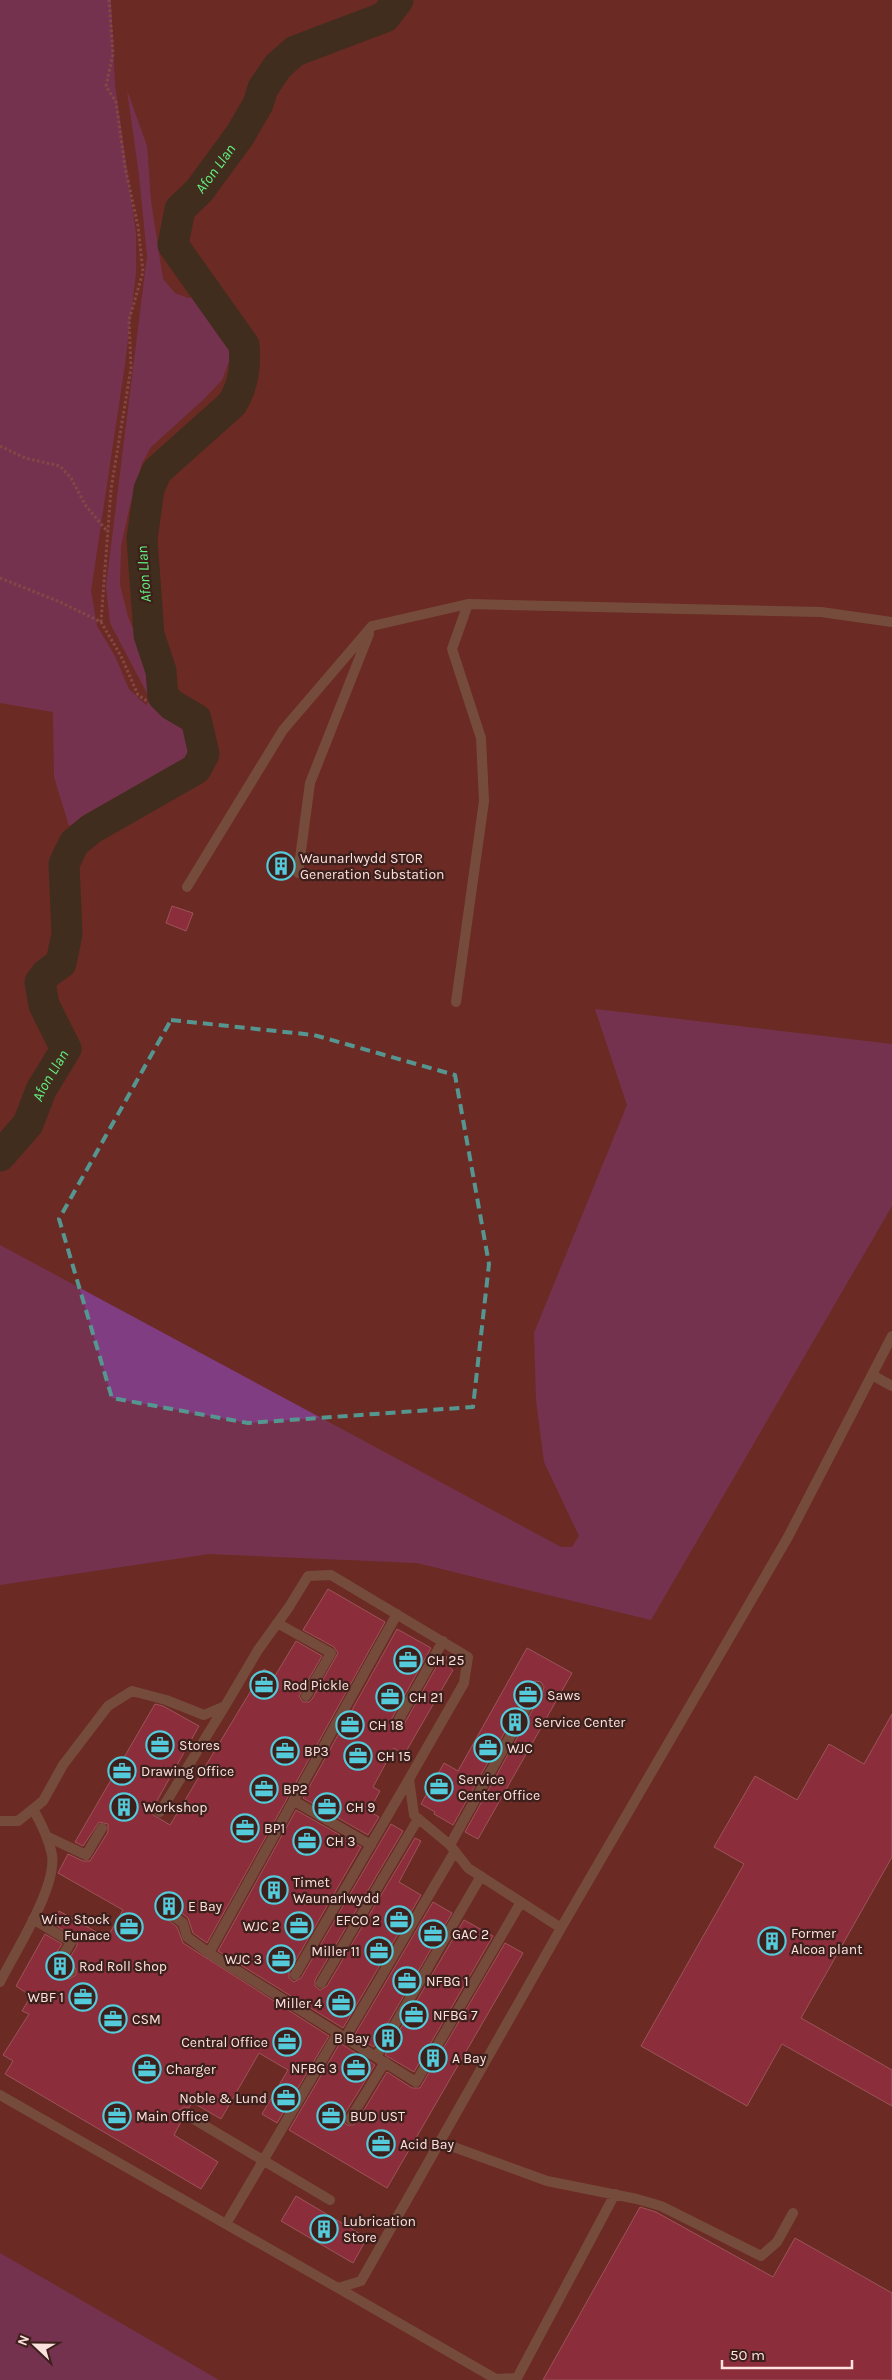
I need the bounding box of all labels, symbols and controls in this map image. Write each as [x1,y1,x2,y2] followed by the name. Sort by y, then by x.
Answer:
[191,140,239,197] water label: Afon Llan
[133,545,155,603] water label: Afon Llan
[300,850,445,883] place label: Waunarlwydd STOR Generation Substation
[266,851,296,881] building icon: Waunarlwydd STOR Generation Substation
[29,1046,72,1104] water label: Afon Llan
[393,1645,423,1675] office icon: CH 25
[427,1652,464,1669] place label: CH 25
[249,1670,279,1700] office icon: Rod Pickle
[283,1677,349,1694] place label: Rod Pickle
[513,1680,543,1710] office icon: Saws
[375,1682,405,1712] office icon: CH 21
[547,1687,581,1704] place label: Saws
[409,1689,443,1706] place label: CH 21
[500,1707,530,1737] building icon: Service Center
[335,1710,365,1740] office icon: CH 18
[534,1714,626,1731] place label: Service Center
[369,1717,404,1734] place label: CH 18
[145,1730,175,1760] office icon: Stores
[473,1733,503,1763] office icon: WJC
[270,1736,300,1766] office icon: BP3
[179,1737,220,1754] place label: Stores
[507,1740,533,1757] place label: WJC
[343,1741,373,1771] office icon: CH 15
[304,1743,329,1760] place label: BP3
[377,1748,411,1765] place label: CH 15
[107,1756,137,1786] office icon: Drawing Office
[141,1763,234,1780] place label: Drawing Office
[458,1771,540,1804] place label: Service Center Office
[424,1772,454,1802] office icon: Service Center Office
[249,1774,279,1804] office icon: BP2
[283,1781,308,1798] place label: BP2
[109,1792,139,1822] building icon: Workshop
[312,1792,342,1822] office icon: CH 9
[143,1799,207,1816] place label: Workshop
[346,1799,375,1816] place label: CH 9
[230,1813,260,1843] office icon: BP1
[264,1820,285,1837] place label: BP1
[292,1826,322,1856] office icon: CH 3
[326,1833,356,1850] place label: CH 3
[293,1874,380,1907] place label: Timet Waunarlwydd
[259,1875,289,1905] building icon: Timet Waunarlwydd
[154,1891,184,1921] building icon: E Bay
[188,1898,223,1915] place label: E Bay
[384,1905,414,1935] office icon: EFCO 2
[41,1911,110,1944] place label: Wire Stock Funace
[284,1911,314,1941] office icon: WJC 2
[114,1912,144,1942] office icon: Wire Stock Funace
[336,1912,380,1929] place label: EFCO 2
[243,1918,280,1935] place label: WJC 2
[418,1919,448,1949] office icon: GAC 2
[791,1925,862,1958] place label: Former Alcoa plant
[452,1926,489,1943] place label: GAC 2
[757,1926,787,1956] building icon: Former Alcoa plant
[364,1936,394,1966] office icon: Miller 11
[311,1943,360,1960] place label: Miller 11
[266,1944,296,1974] office icon: WJC 3
[45,1951,75,1981] building icon: Rod Roll Shop
[225,1951,262,1968] place label: WJC 3
[79,1958,167,1975] place label: Rod Roll Shop
[392,1966,422,1996] office icon: NFBG 1
[426,1973,469,1990] place label: NFBG 1
[68,1982,98,2012] office icon: WBF 1
[326,1988,356,2018] office icon: Miller 4
[27,1989,64,2006] place label: WBF 1
[275,1995,322,2012] place label: Miller 4
[399,2000,429,2030] office icon: NFBG 7
[98,2004,128,2034] office icon: CSM
[433,2007,478,2024] place label: NFBG 7
[132,2011,161,2028] place label: CSM
[373,2023,403,2053] building icon: B Bay
[272,2027,302,2057] office icon: Central Office
[334,2030,369,2047] place label: B Bay
[181,2034,268,2051] place label: Central Office
[418,2043,448,2073] building icon: A Bay
[452,2050,487,2067] place label: A Bay
[341,2053,371,2083] office icon: NFBG 3
[132,2054,162,2084] office icon: Charger
[291,2060,337,2077] place label: NFBG 3
[166,2061,217,2078] place label: Charger
[271,2083,301,2113] office icon: Noble & Lund
[179,2090,267,2107] place label: Noble & Lund
[102,2101,132,2131] office icon: Main Office
[316,2101,346,2131] office icon: BUD UST
[136,2108,209,2125] place label: Main Office
[350,2108,405,2125] place label: BUD UST
[366,2129,396,2159] office icon: Acid Bay
[400,2136,454,2153] place label: Acid Bay
[343,2213,416,2246] place label: Lubrication Store
[309,2214,339,2244] building icon: Lubrication Store
[10,2320,60,2370] north arrow
[14,2332,33,2348] text: N
[722,2338,852,2370] scale bar
[730,2346,765,2364] text: 50 m

